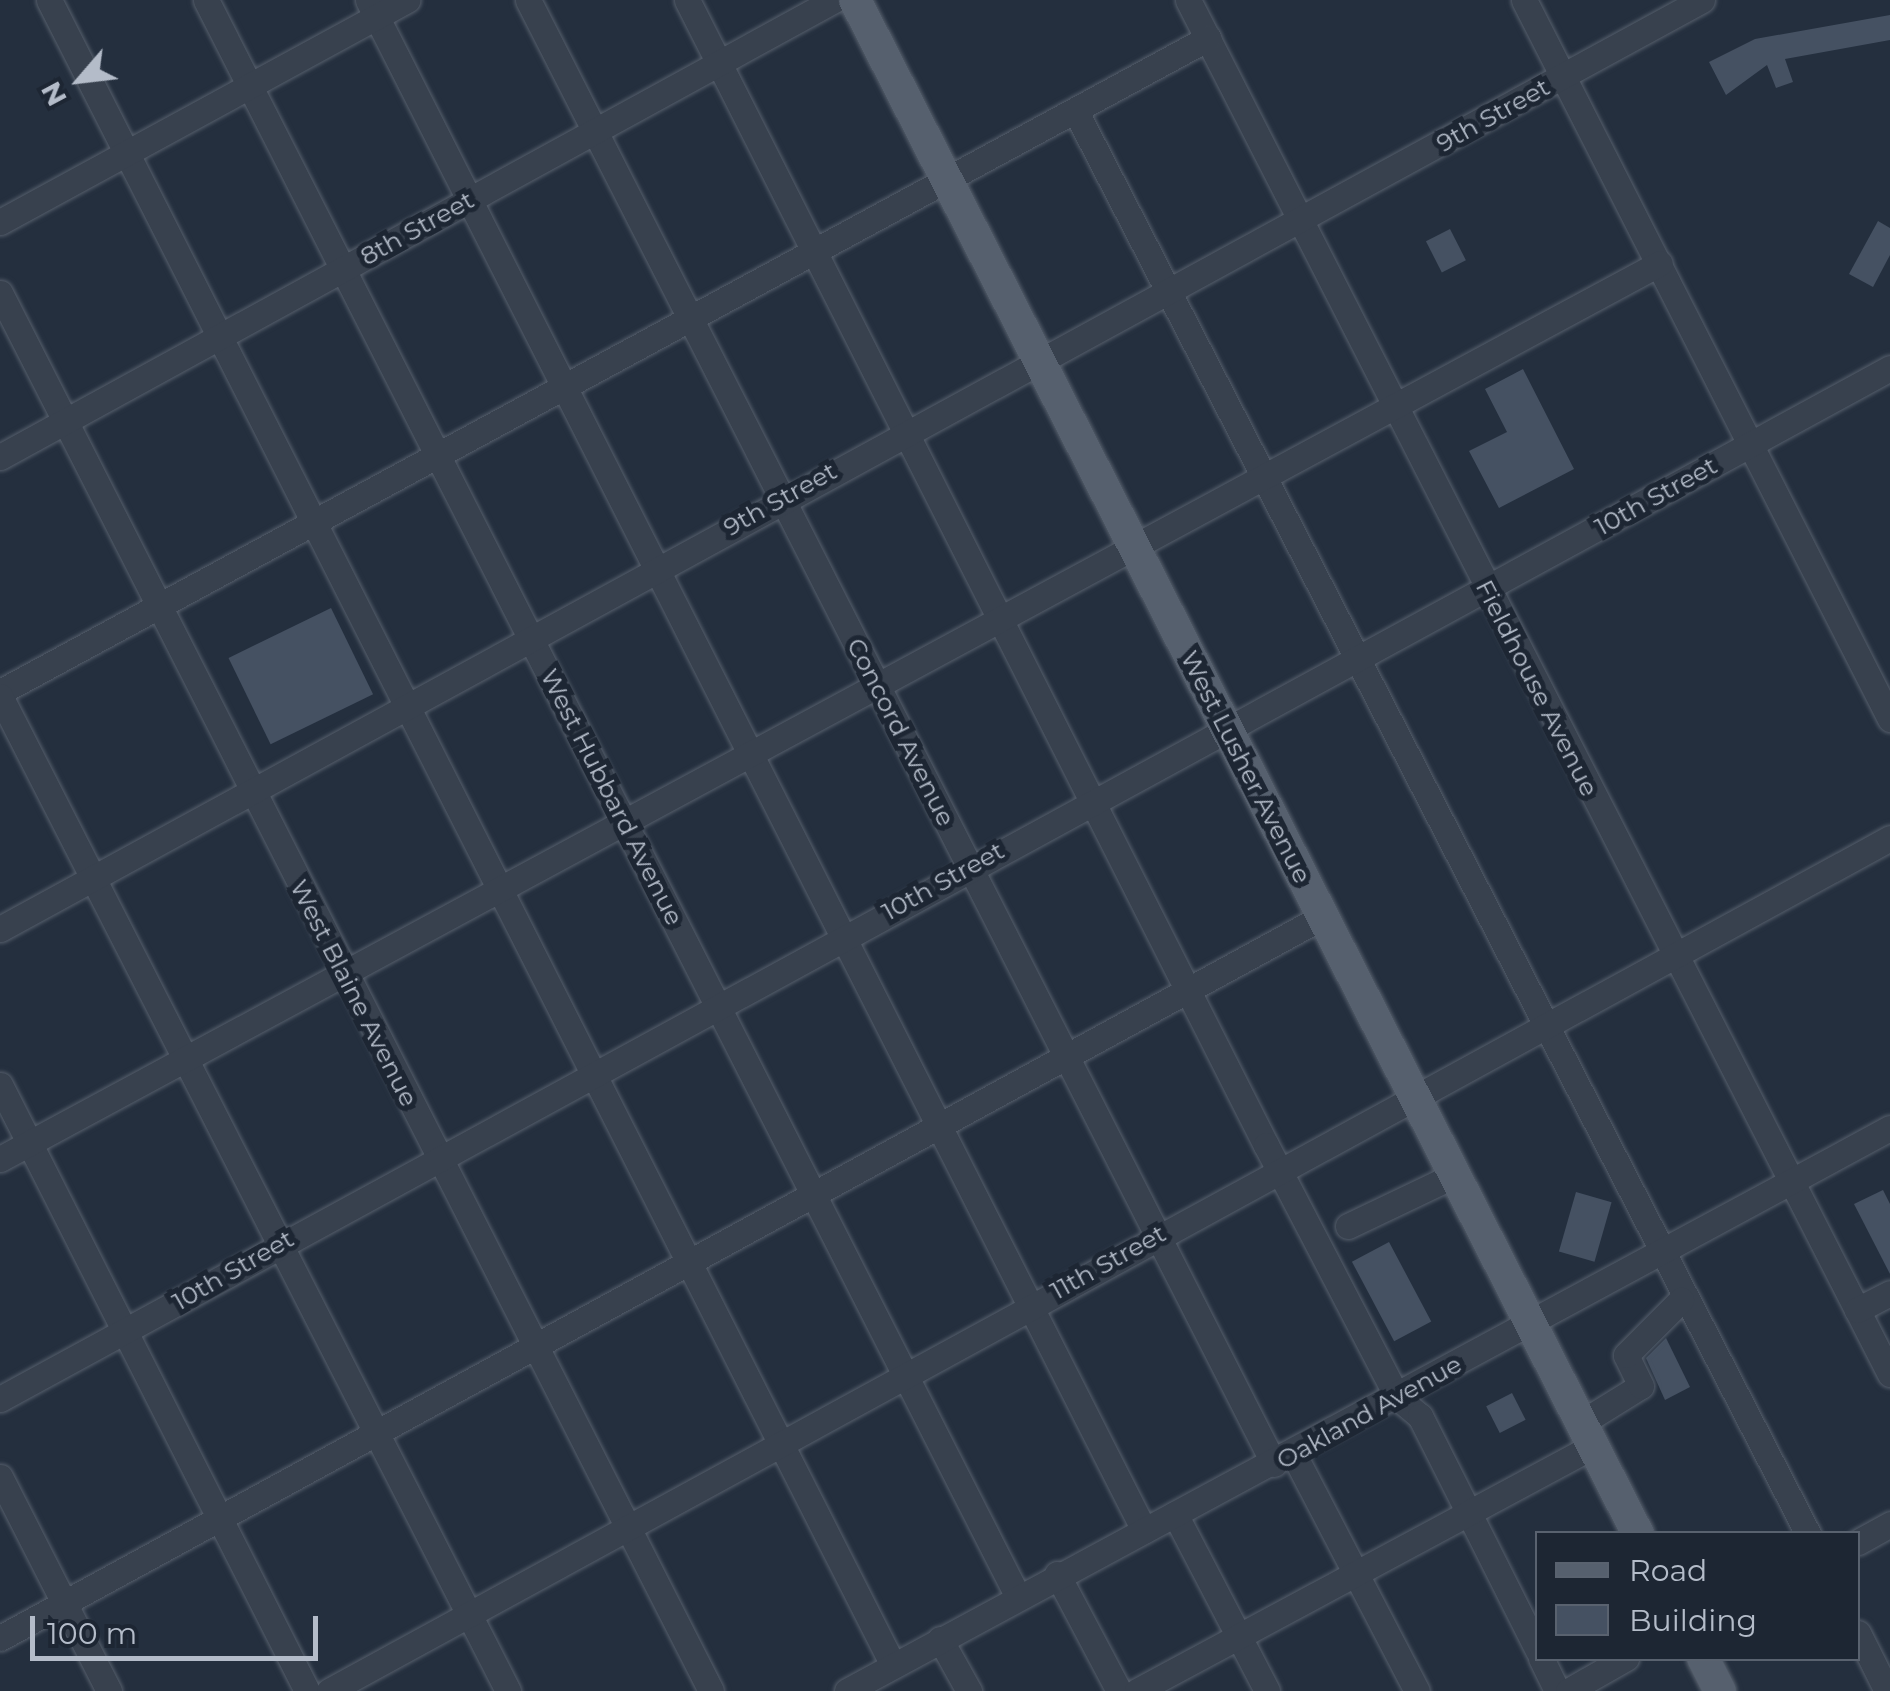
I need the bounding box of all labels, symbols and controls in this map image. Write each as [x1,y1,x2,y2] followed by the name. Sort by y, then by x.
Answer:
[30,30,130,130] north arrow
[1431,72,1555,158] street label: 9th Street
[33,76,74,112] text: N
[355,185,479,271] street label: 8th Street
[1590,450,1722,542] street label: 10th Street
[718,456,842,542] street label: 9th Street
[1469,575,1605,801] street label: Fieldhouse Avenue
[841,633,961,831] street label: Concord Avenue
[1174,646,1318,888] street label: West Lusher Avenue
[534,664,690,930] street label: West Hubbard Avenue
[877,835,1009,927] street label: 10th Street
[284,875,424,1111] street label: West Blaine Avenue
[1045,1218,1171,1306] street label: 11th Street
[167,1223,299,1317] street label: 10th Street
[1271,1349,1467,1475] street label: Oakland Avenue
[1535,1531,1860,1661] legend
[1629,1552,1707,1589] text: Road
[35,1596,322,1658] scale bar
[1629,1602,1757,1639] text: Building
[47,1615,137,1652] text: 100 m

